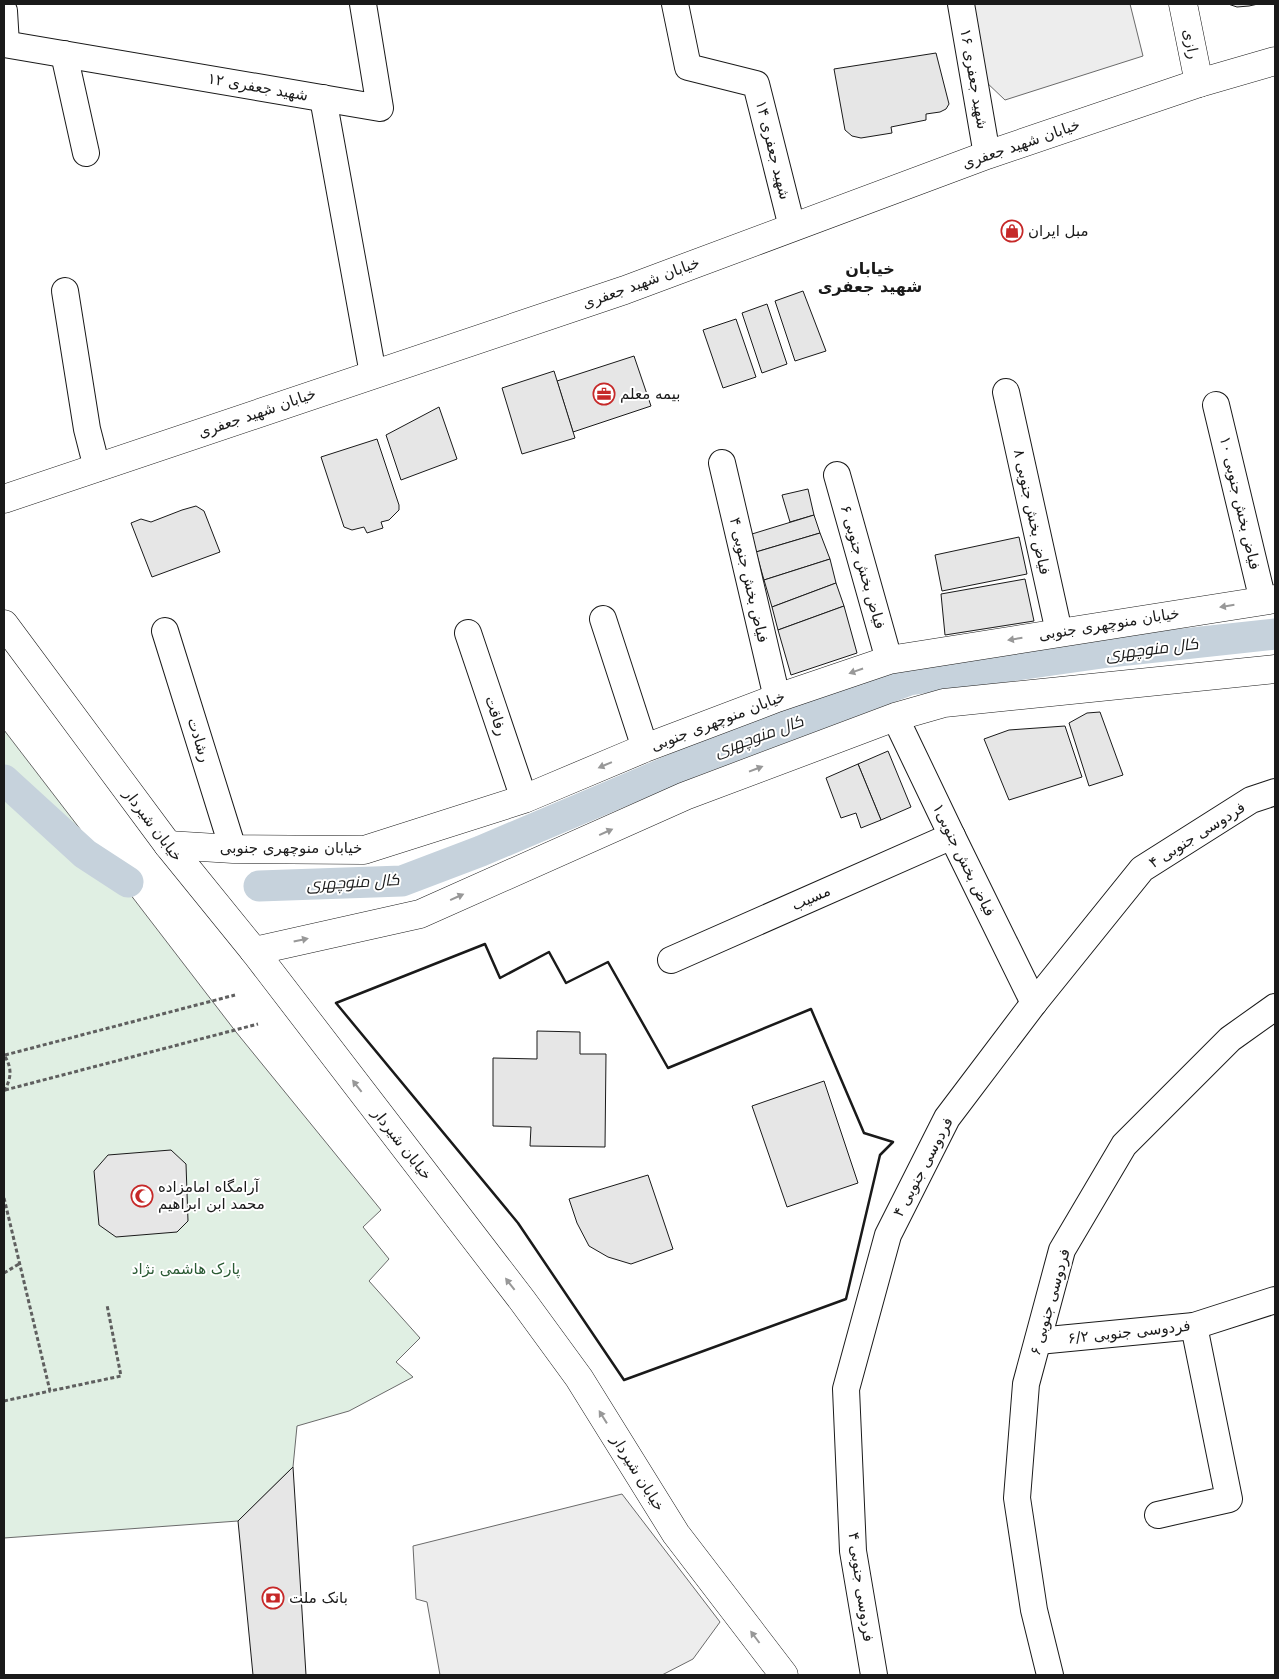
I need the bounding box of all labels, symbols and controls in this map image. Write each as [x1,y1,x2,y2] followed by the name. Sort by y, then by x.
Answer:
[956,27,992,131] street label: شهید جعفری ۱۶
[1179,27,1203,61] street label: رازی
[206,69,310,105] street label: شهید جعفری ۱۲
[752,98,794,202] street label: شهید جعفری ۱۴
[960,115,1082,173] street label: خیابان شهید جعفری
[1000,219,1024,243] shop icon: مبل ایران
[1028,222,1089,240] place label: مبل ایران
[580,253,702,313] street label: خیابان شهید جعفری
[818,259,922,296] district label: خیابان شهید جعفری
[592,382,616,406] office icon: بیمه معلم
[196,384,318,442] street label: خیابان شهید جعفری
[620,385,680,403] place label: بیمه معلم
[1216,435,1264,571] street label: فیاض بخش جنوبی ۱۰
[1010,448,1054,576] street label: فیاض بخش جنوبی ۸
[837,503,889,631] street label: فیاض بخش جنوبی ۶
[726,516,772,644] street label: فیاض بخش جنوبی ۴
[1219,602,1235,610] one-way arrow
[1037,604,1181,644] street label: خیابان منوچهری جنوبی
[1105,634,1200,665] water label: کال منوچهری
[1006,636,1022,644] one-way arrow
[848,668,863,675] one-way arrow
[648,687,788,755] street label: خیابان منوچهری جنوبی
[481,694,511,738] street label: رفاقت
[712,711,806,762] water label: کال منوچهری
[184,716,214,764] street label: رشادت
[597,761,612,769] one-way arrow
[749,765,764,773] one-way arrow
[119,784,186,865] street label: خیابان شیردار
[1145,798,1249,872] street label: فردوسی جنوبی ۴
[929,801,999,919] street label: فیاض بخش جنوبی۱
[599,827,613,835] one-way arrow
[220,839,362,857] street label: خیابان منوچهری جنوبی
[306,870,400,895] water label: کال منوچهری
[789,882,833,914] street label: مسیب
[450,893,464,901] one-way arrow
[294,936,309,944] one-way arrow
[352,1079,363,1092] one-way arrow
[368,1104,436,1184] street label: خیابان شیردار
[889,1114,957,1220] street label: فردوسی جنوبی ۴
[158,1178,265,1213] place label: آرامگاه امامزاده محمد ابن ابراهیم
[130,1184,154,1208] mosque icon: آرامگاه امامزاده محمد ابن ابراهیم
[1026,1247,1074,1357] street label: فردوسی جنوبی ۶
[132,1260,240,1279] park label: پارک هاشمی نژاد
[505,1277,515,1291] one-way arrow
[1067,1317,1191,1347] street label: فردوسی جنوبی ۶/۲
[598,1410,607,1423] one-way arrow
[607,1431,669,1514] street label: خیابان شیردار
[844,1531,878,1643] street label: فردوسی جنوبی ۴
[261,1586,285,1610] bank icon: بانک ملت
[289,1589,348,1607] place label: بانک ملت
[749,1631,760,1644] one-way arrow

